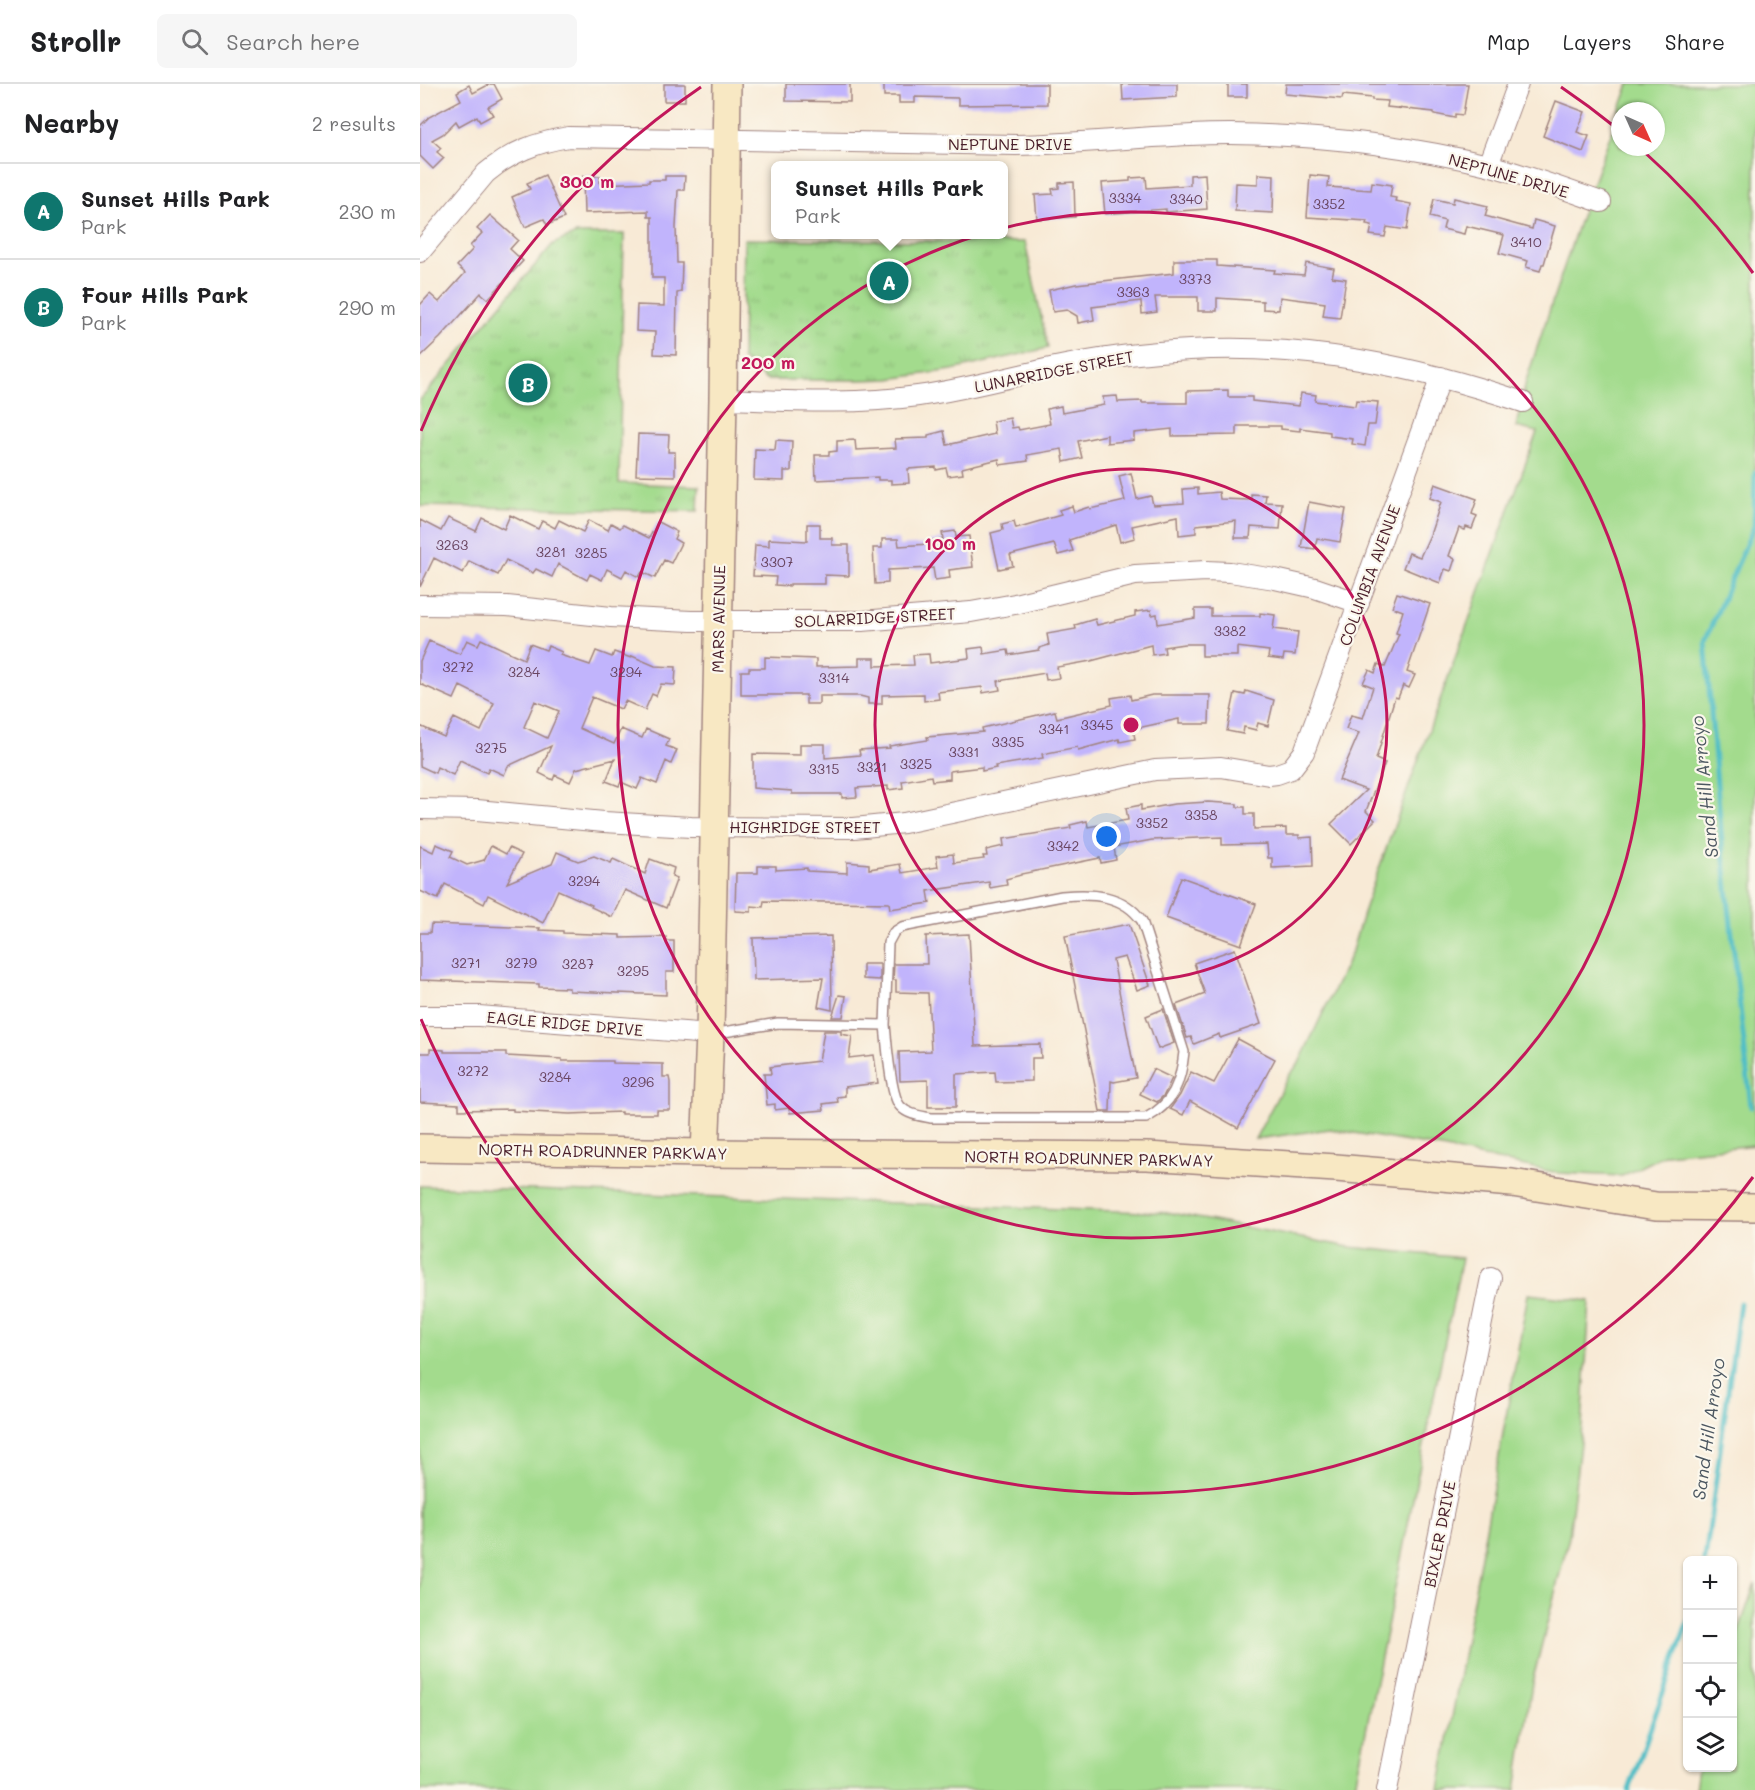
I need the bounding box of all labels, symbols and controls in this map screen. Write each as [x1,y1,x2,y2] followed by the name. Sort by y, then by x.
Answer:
[157,14,577,68] search box
[30,23,121,59] text: Strollr
[178,25,211,58] icon: search
[226,27,360,56] text: Search here
[1487,28,1530,55] text: Map
[1563,28,1632,55] text: Layers
[1665,28,1725,55] text: Share
[1611,102,1665,156] north arrow
[24,106,119,140] text: Nearby
[312,110,396,136] text: 2 results
[948,133,1072,154] street label: NEPTUNE DRIVE
[1446,148,1572,202] street label: NEPTUNE DRIVE
[771,161,1008,239] popup
[560,169,614,193] text: 300 m
[795,173,984,202] text: Sunset Hills Park
[81,184,270,213] text: Sunset Hills Park
[1109,188,1142,207] house number: 3334
[1169,189,1203,208] house number: 3340
[1313,194,1345,213] house number: 3352
[37,198,50,224] text: A
[338,198,396,224] text: 230 m
[795,202,840,228] text: Park
[81,213,126,239] text: Park
[1510,232,1542,251] house number: 3410
[870,258,908,304] pin: A
[1179,269,1211,288] house number: 3373
[81,280,248,309] text: Four Hills Park
[1116,282,1150,301] house number: 3363
[37,294,50,320] text: B
[338,294,396,320] text: 290 m
[81,309,126,335] text: Park
[972,345,1136,397] street label: LUNARRIDGE STREET
[741,350,795,374] text: 200 m
[508,360,548,406] pin: B
[1334,501,1404,649] street label: COLUMBIA AVENUE
[924,531,976,555] text: 100 m
[436,535,468,554] house number: 3263
[536,542,566,561] house number: 3281
[575,543,607,562] house number: 3285
[761,552,794,571] house number: 3307
[707,565,729,673] street label: MARS AVENUE
[794,602,956,632] street label: SOLARRIDGE STREET
[1214,621,1246,640] house number: 3382
[442,657,474,676] house number: 3272
[508,662,541,681] house number: 3284
[610,662,643,681] house number: 3294
[819,668,850,687] house number: 3314
[1685,714,1723,859] water label: Sand Hill Arroyo
[1081,715,1113,734] house number: 3345
[1121,715,1141,735] centre of rings
[1039,719,1069,738] house number: 3341
[992,732,1024,751] house number: 3335
[475,738,507,757] house number: 3275
[949,742,979,761] house number: 3331
[900,754,932,773] house number: 3325
[857,757,887,776] house number: 3321
[809,759,839,778] house number: 3315
[1184,805,1218,824] house number: 3358
[1136,813,1168,832] house number: 3352
[729,816,881,837] street label: HIGHRIDGE STREET
[1092,822,1121,851] your location
[1047,836,1079,855] house number: 3342
[568,871,601,890] house number: 3294
[451,953,481,972] house number: 3271
[505,953,537,972] house number: 3279
[562,954,594,973] house number: 3287
[617,961,649,980] house number: 3295
[486,1006,644,1040] street label: EAGLE RIDGE DRIVE
[457,1061,489,1080] house number: 3272
[539,1067,572,1086] house number: 3284
[622,1072,654,1091] house number: 3296
[478,1138,728,1164] street label: NORTH ROADRUNNER PARKWAY
[964,1145,1214,1171] street label: NORTH ROADRUNNER PARKWAY
[1686,1356,1730,1501] water label: Sand Hill Arroyo
[1418,1479,1460,1589] street label: BIXLER DRIVE
[1683,1556,1737,1772] map controls
[1683,1556,1737,1610] button: +
[1683,1610,1737,1664] button: −
[1683,1664,1737,1718] button: locate
[1683,1718,1737,1772] button: layers

